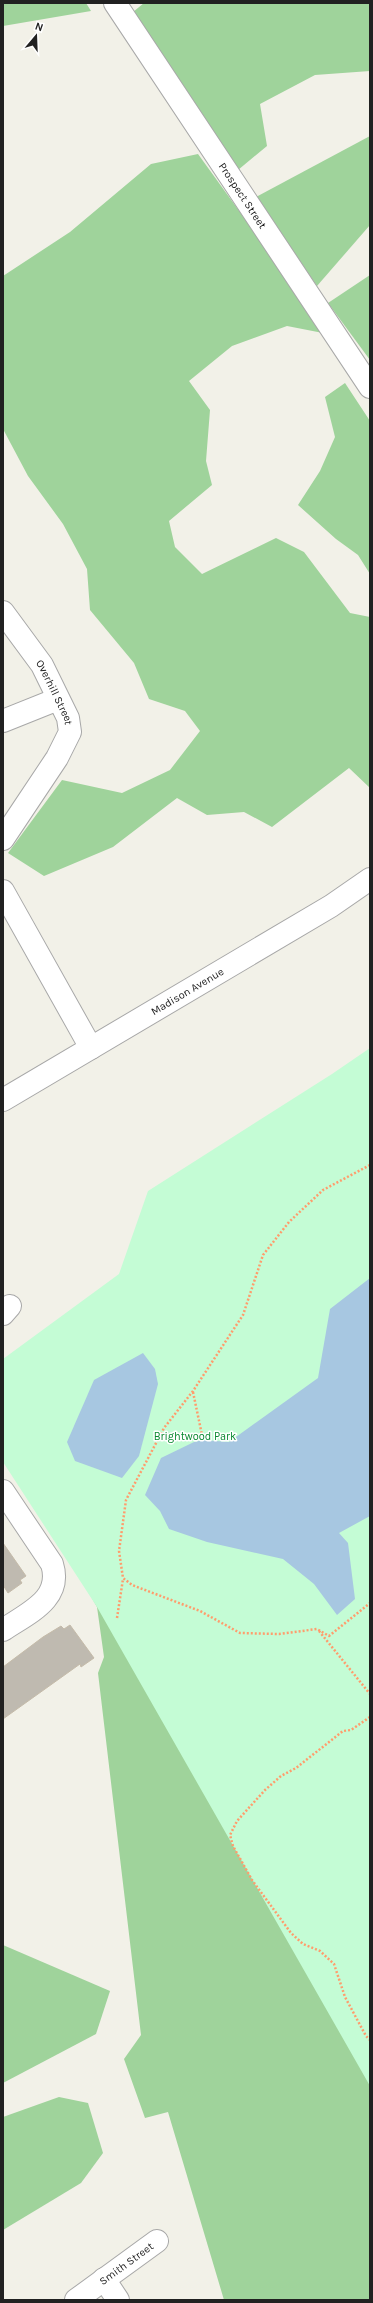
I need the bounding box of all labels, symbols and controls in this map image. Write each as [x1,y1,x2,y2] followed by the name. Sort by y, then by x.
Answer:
[16,16,56,56] north arrow
[33,20,45,34] text: N
[216,160,269,231] street label: Prospect Street
[34,657,75,726] street label: Overhill Street
[148,964,226,1018] street label: Madison Avenue
[154,1430,236,1443] park label: Brightwood Park
[96,2239,156,2288] street label: Smith Street

